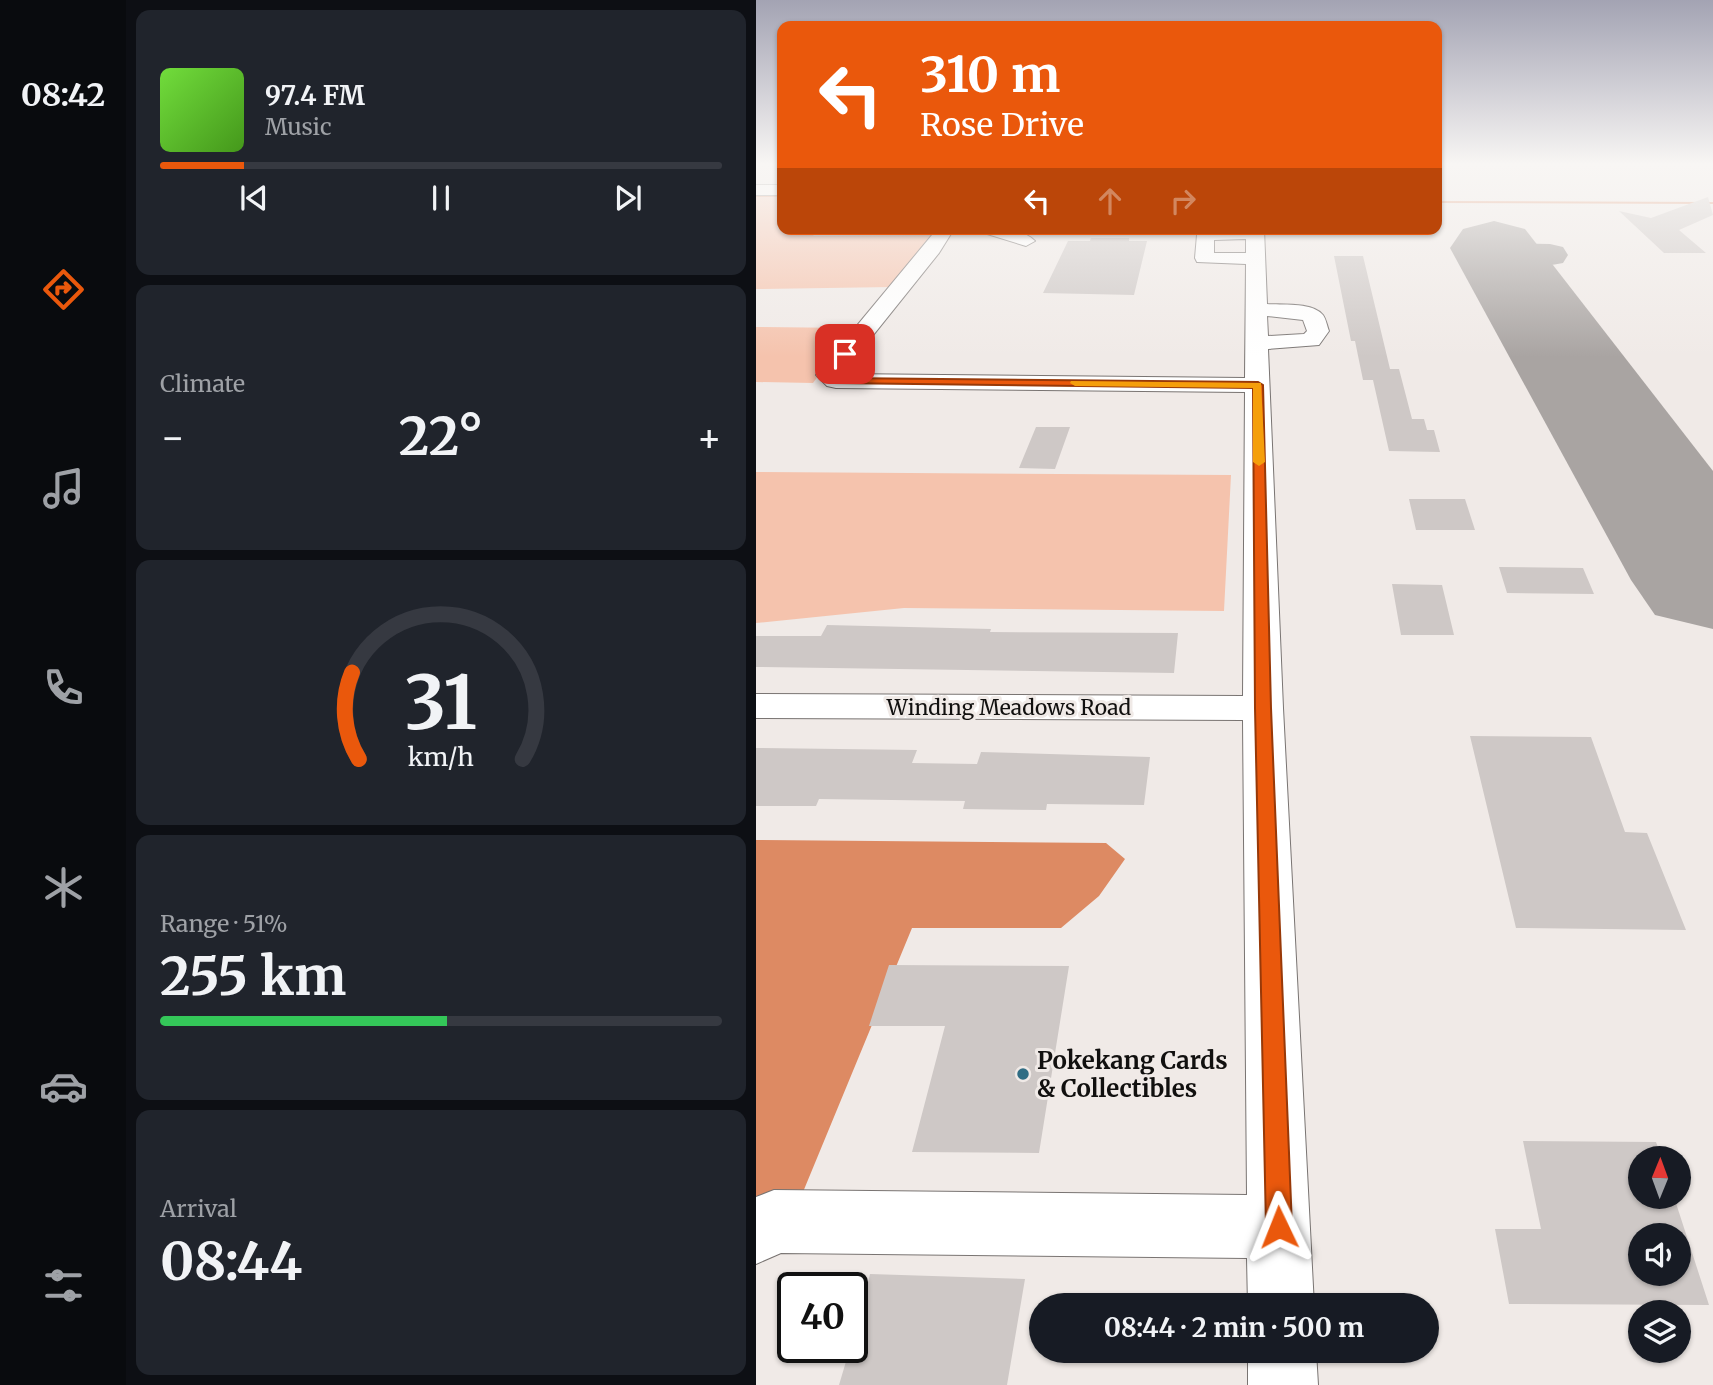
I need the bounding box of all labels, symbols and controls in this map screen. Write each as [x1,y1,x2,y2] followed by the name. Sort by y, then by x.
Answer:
[920,44,1060,105] text: 310 m
[805,49,896,140] icon: left
[21,75,105,115] text: 08:42
[265,79,365,112] text: 97.4 FM
[920,105,1084,145] text: Rose Drive
[265,112,332,141] text: Music
[235,179,273,217] icon: previous
[422,179,460,217] icon: pause
[609,179,647,217] icon: next
[1018,182,1056,220] icon: left
[1091,182,1129,220] icon: ahead
[1164,182,1202,220] icon: right
[39,265,88,314] icon: directions
[815,324,875,384] pin
[826,335,864,373] icon: arrive
[160,369,245,398] text: Climate
[399,404,483,469] text: 22°
[160,414,185,461] text: −
[697,414,722,461] text: +
[39,464,88,513] icon: music
[405,657,477,749] text: 31
[39,663,88,712] icon: phone
[886,694,1132,721] street label: Winding Meadows Road
[408,740,474,772] text: km/h
[39,863,88,912] icon: climate
[160,909,288,938] text: Range · 51%
[160,944,346,1009] text: 255 km
[1037,1045,1228,1104] place label: Pokekang Cards & Collectibles
[39,1062,88,1111] icon: car
[1015,1066,1031,1082] marker: Pokekang Cards & Collectibles
[1628,1146,1690,1209] north arrow
[1628,1146,1691,1363] map controls
[1242,1190,1316,1264] position arrow
[160,1194,237,1223] text: Arrival
[1628,1223,1691,1286] button: sound
[160,1229,302,1294] text: 08:44
[39,1261,88,1310] icon: filters
[777,1272,868,1363] speed limit sign: 40
[1628,1300,1691,1363] button: layers
[1104,1311,1364,1344] text: 08:44 · 2 min · 500 m

